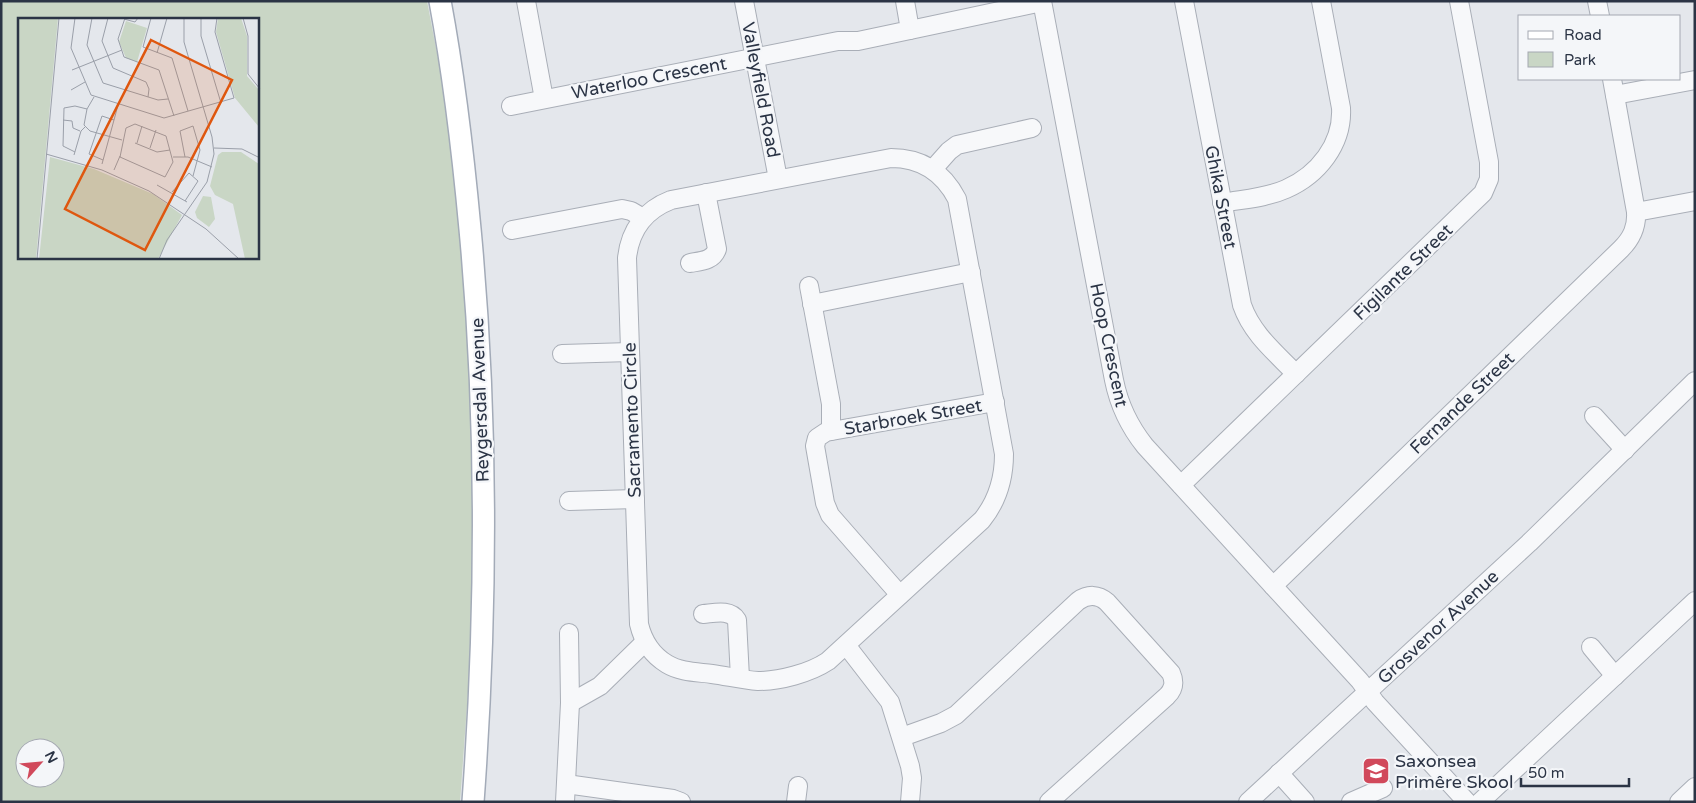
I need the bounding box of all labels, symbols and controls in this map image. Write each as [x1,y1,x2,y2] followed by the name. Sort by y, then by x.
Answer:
[1518,15,1681,80] legend
[18,18,259,259] inset map
[737,20,785,160] street label: Valleyfield Road
[1564,26,1602,44] text: Road
[1564,51,1596,69] text: Park
[570,52,728,104] street label: Waterloo Crescent
[1200,143,1242,251] street label: Ghika Street
[1349,219,1457,325] street label: Figilante Street
[1085,281,1133,409] street label: Hoop Crescent
[466,317,494,483] street label: Reygersdal Avenue
[618,342,646,498] street label: Sacramento Circle
[1405,347,1519,459] street label: Fernande Street
[842,394,984,440] street label: Starbroek Street
[1373,565,1503,689] street label: Grosvenor Avenue
[15,738,65,788] north arrow
[41,748,61,766] text: N
[1395,750,1514,793] place label: Saxonsea Primêre Skool
[1361,756,1391,786] school or university icon: Saxonsea Primêre Skool
[1521,756,1628,788] scale bar
[1528,764,1565,782] text: 50 m

